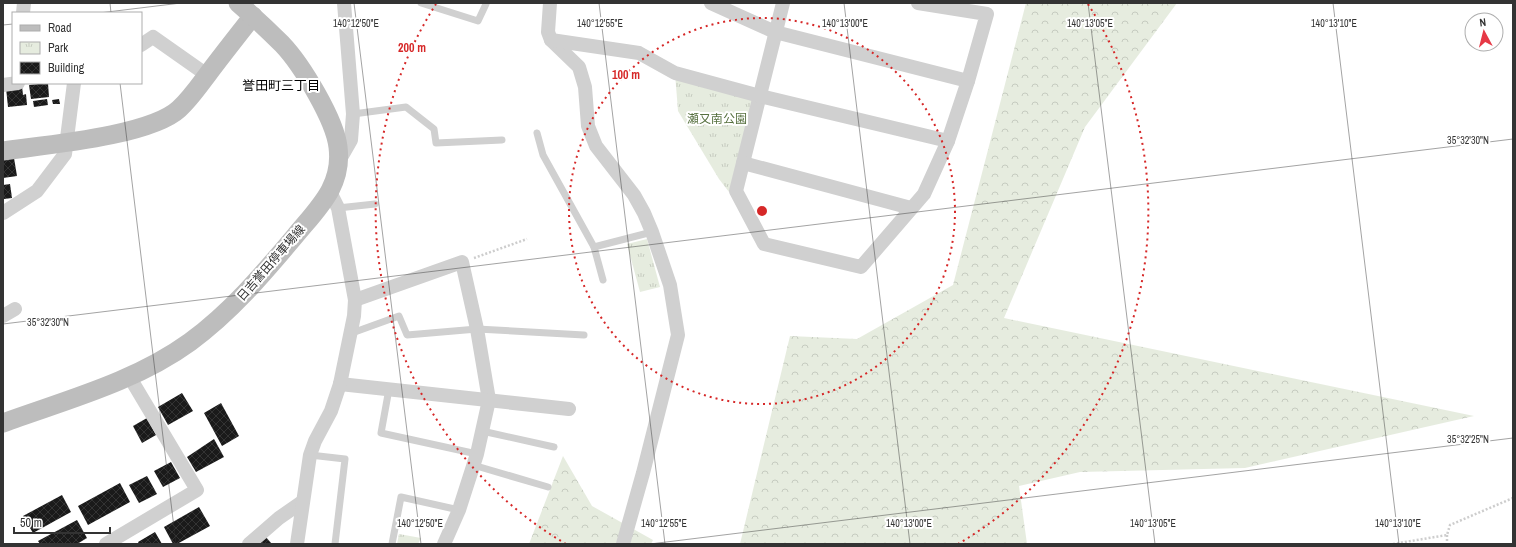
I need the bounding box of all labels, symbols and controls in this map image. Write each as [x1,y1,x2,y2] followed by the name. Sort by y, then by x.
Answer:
[12,12,142,84] legend
[1464,12,1504,52] north arrow
[1479,15,1487,29] text: N
[333,17,379,30] text: 140°12'50"E
[577,17,623,30] text: 140°12'55"E
[822,17,868,30] text: 140°13'00"E
[1067,17,1113,30] text: 140°13'05"E
[1311,17,1357,30] text: 140°13'10"E
[48,20,72,36] text: Road
[48,40,68,56] text: Park
[398,40,426,56] text: 200 m
[48,60,85,76] text: Building
[612,67,640,83] text: 100 m
[242,77,320,94] district label: 誉田町三丁目
[687,111,747,127] park label: 瀬又南公園
[1447,134,1489,147] text: 35°32'30"N
[755,204,769,218] centre of rings
[233,222,309,304] street label: 日吉誉田停車場線
[27,316,69,329] text: 35°32'30"N
[1447,433,1489,446] text: 35°32'25"N
[14,509,110,535] scale bar
[20,515,42,531] text: 50 m
[397,517,443,530] text: 140°12'50"E
[641,517,687,530] text: 140°12'55"E
[886,517,932,530] text: 140°13'00"E
[1130,517,1176,530] text: 140°13'05"E
[1375,517,1421,530] text: 140°13'10"E

